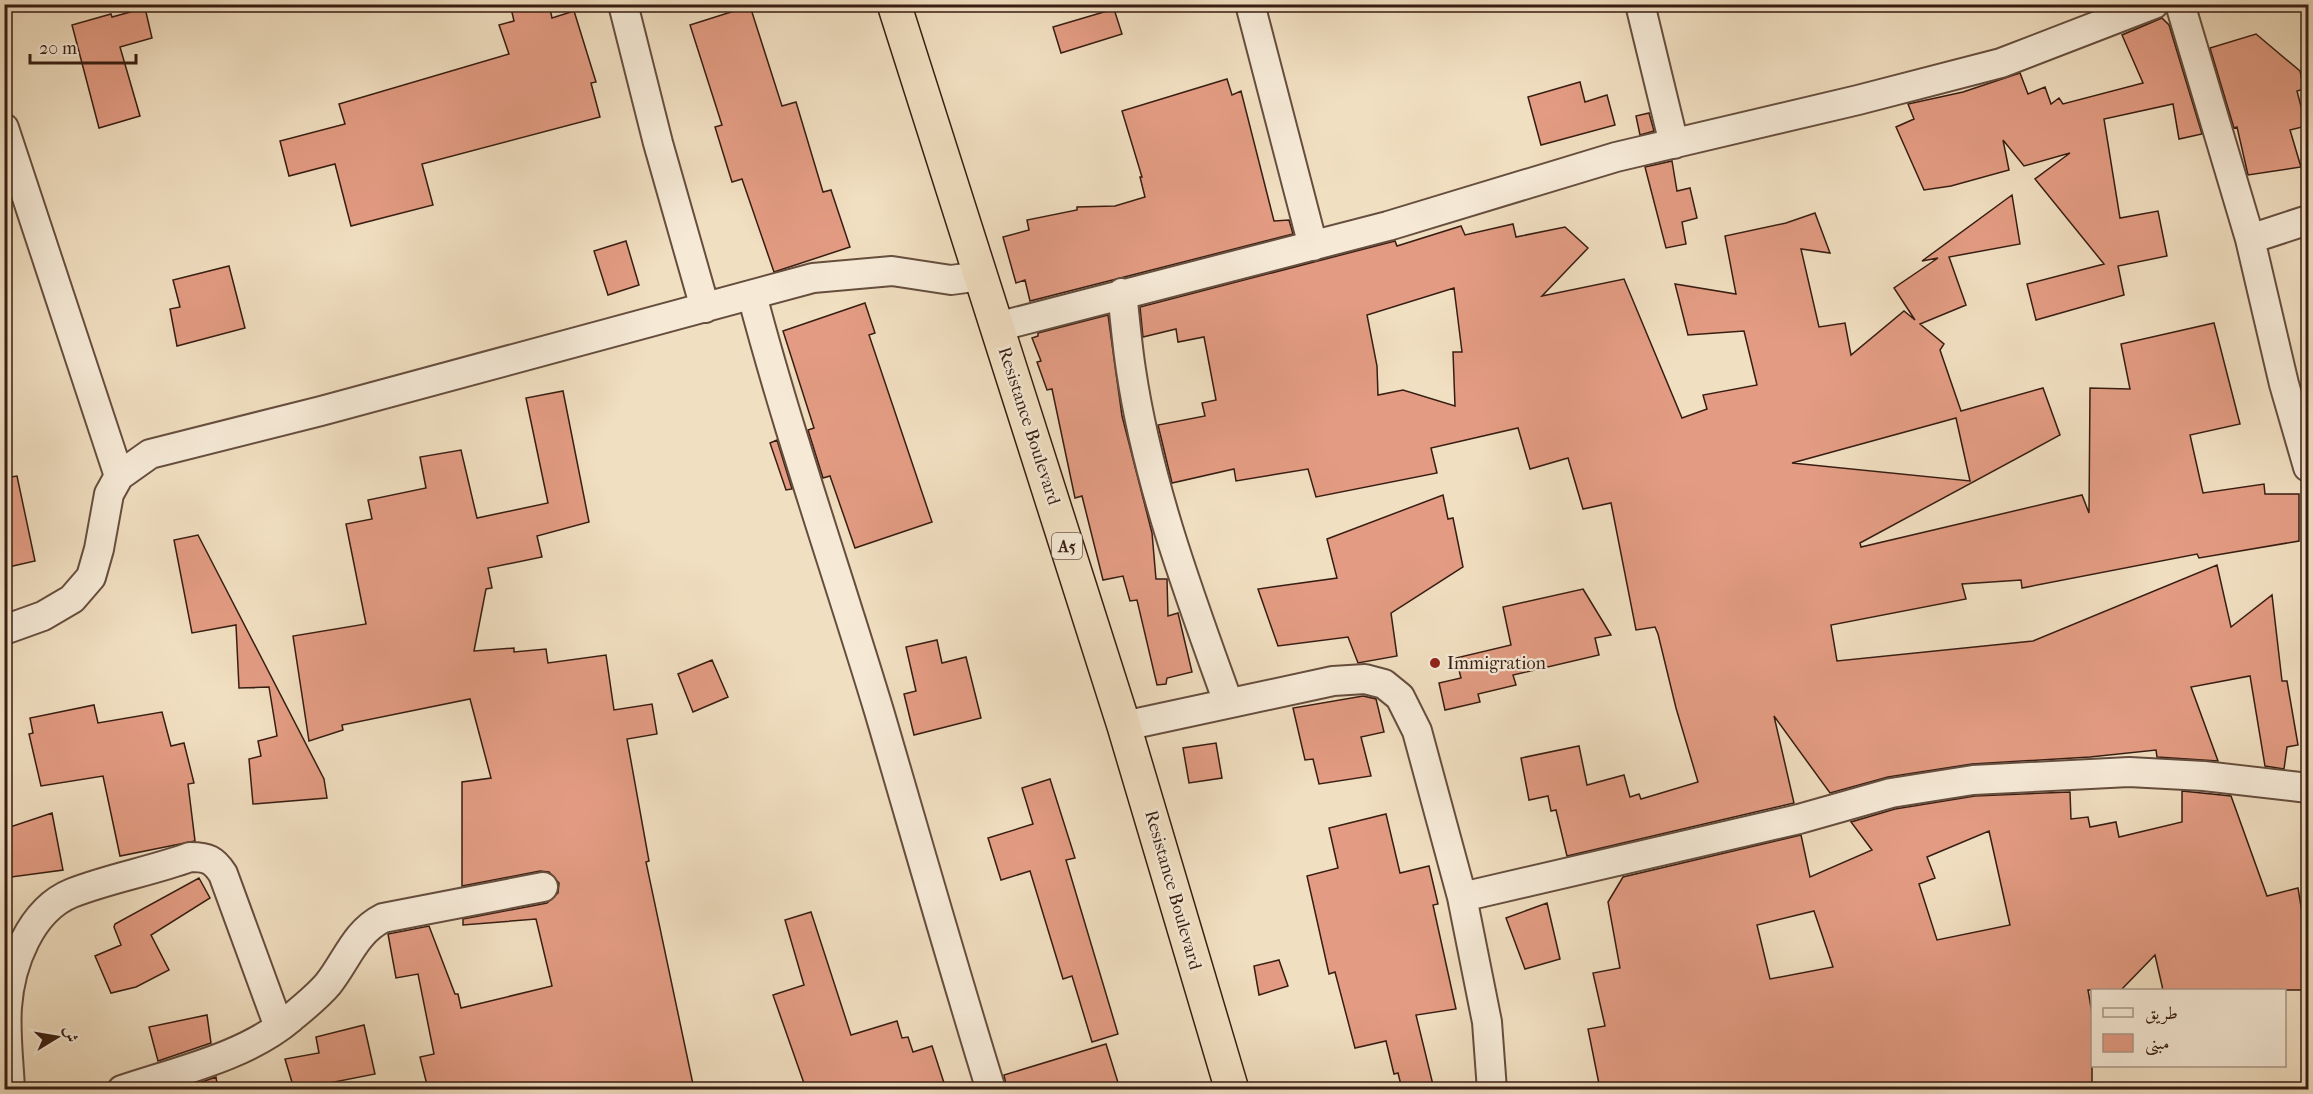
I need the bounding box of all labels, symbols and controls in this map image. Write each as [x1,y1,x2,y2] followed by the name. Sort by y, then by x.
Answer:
[30,27,136,65] scale bar
[39,38,77,59] text: 20 m
[994,344,1065,508] street label: Resistance Boulevard
[1052,533,1082,559] road number: A5
[1447,653,1547,674] place label: Immigration
[1428,656,1442,670] marker: Immigration
[1140,808,1206,972] street label: Resistance Boulevard
[2091,989,2286,1067] legend
[2145,1003,2178,1025] text: طريق
[27,1007,87,1067] north arrow
[60,1025,82,1044] text: ش
[2145,1033,2170,1056] text: مبنى

